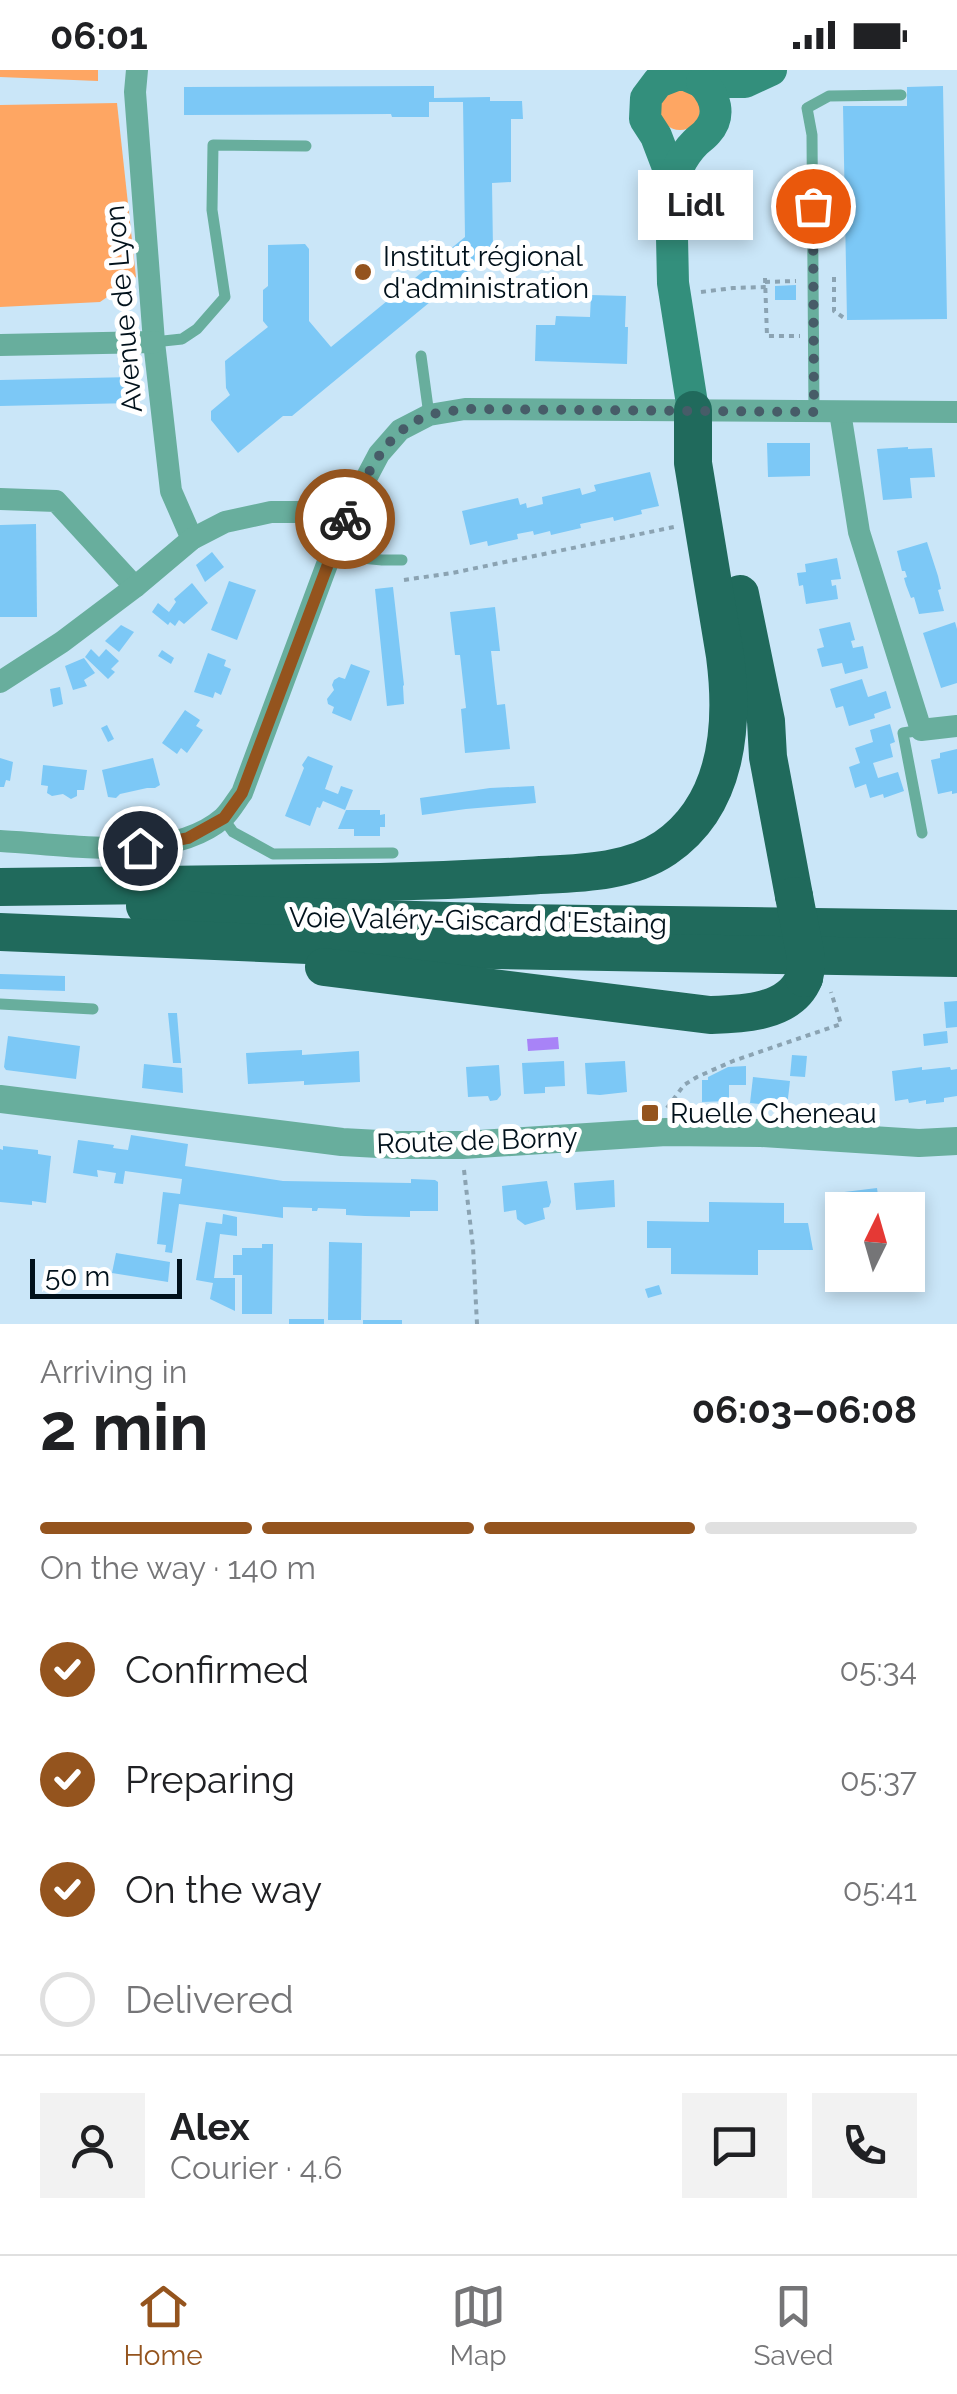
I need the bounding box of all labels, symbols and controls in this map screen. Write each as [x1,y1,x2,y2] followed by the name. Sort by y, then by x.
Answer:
[50,13,148,58] text: 06:01
[771,164,856,249] pin
[638,171,753,241] callout: Lidl
[786,179,841,234] icon: bag
[667,186,724,223] text: Lidl
[98,204,149,414] street label: Avenue de Lyon
[383,240,589,305] place label: Institut régional d'administration
[352,261,374,283] marker: Institut régional d'administration
[295,469,395,569] courier
[318,492,373,547] icon: bike
[98,806,183,891] pin
[113,821,168,876] icon: home
[289,901,667,940] street label: Voie Valéry-Giscard d'Estaing
[670,1097,877,1130] place label: Ruelle Cheneau
[639,1102,661,1124] marker: Ruelle Cheneau
[376,1120,578,1161] street label: Route de Borny
[825,1192,925,1292] north arrow
[825,1192,925,1292] map controls
[30,1254,182,1298] scale bar
[45,1260,110,1293] text: 50 m
[40,1353,187,1390] text: Arriving in
[692,1387,917,1432] text: 06:03–06:08
[40,1389,209,1465] text: 2 min
[40,1549,316,1586] text: On the way · 140 m
[40,1642,95,1697] icon: check
[125,1647,309,1692] text: Confirmed
[839,1651,917,1688] text: 05:34
[40,1752,95,1807] icon: check
[125,1757,295,1802] text: Preparing
[840,1761,917,1798] text: 05:37
[40,1862,95,1917] icon: check
[125,1867,322,1912] text: On the way
[843,1871,917,1908] text: 05:41
[125,1977,294,2022] text: Delivered
[40,2093,145,2198] button: person
[682,2093,787,2198] button: chat
[812,2093,917,2198] button: phone
[170,2104,250,2149] text: Alex
[170,2149,343,2186] text: Courier · 4.6
[123,2279,203,2372] tab: Home
[450,2279,507,2372] tab: Map
[753,2279,834,2372] tab: Saved

